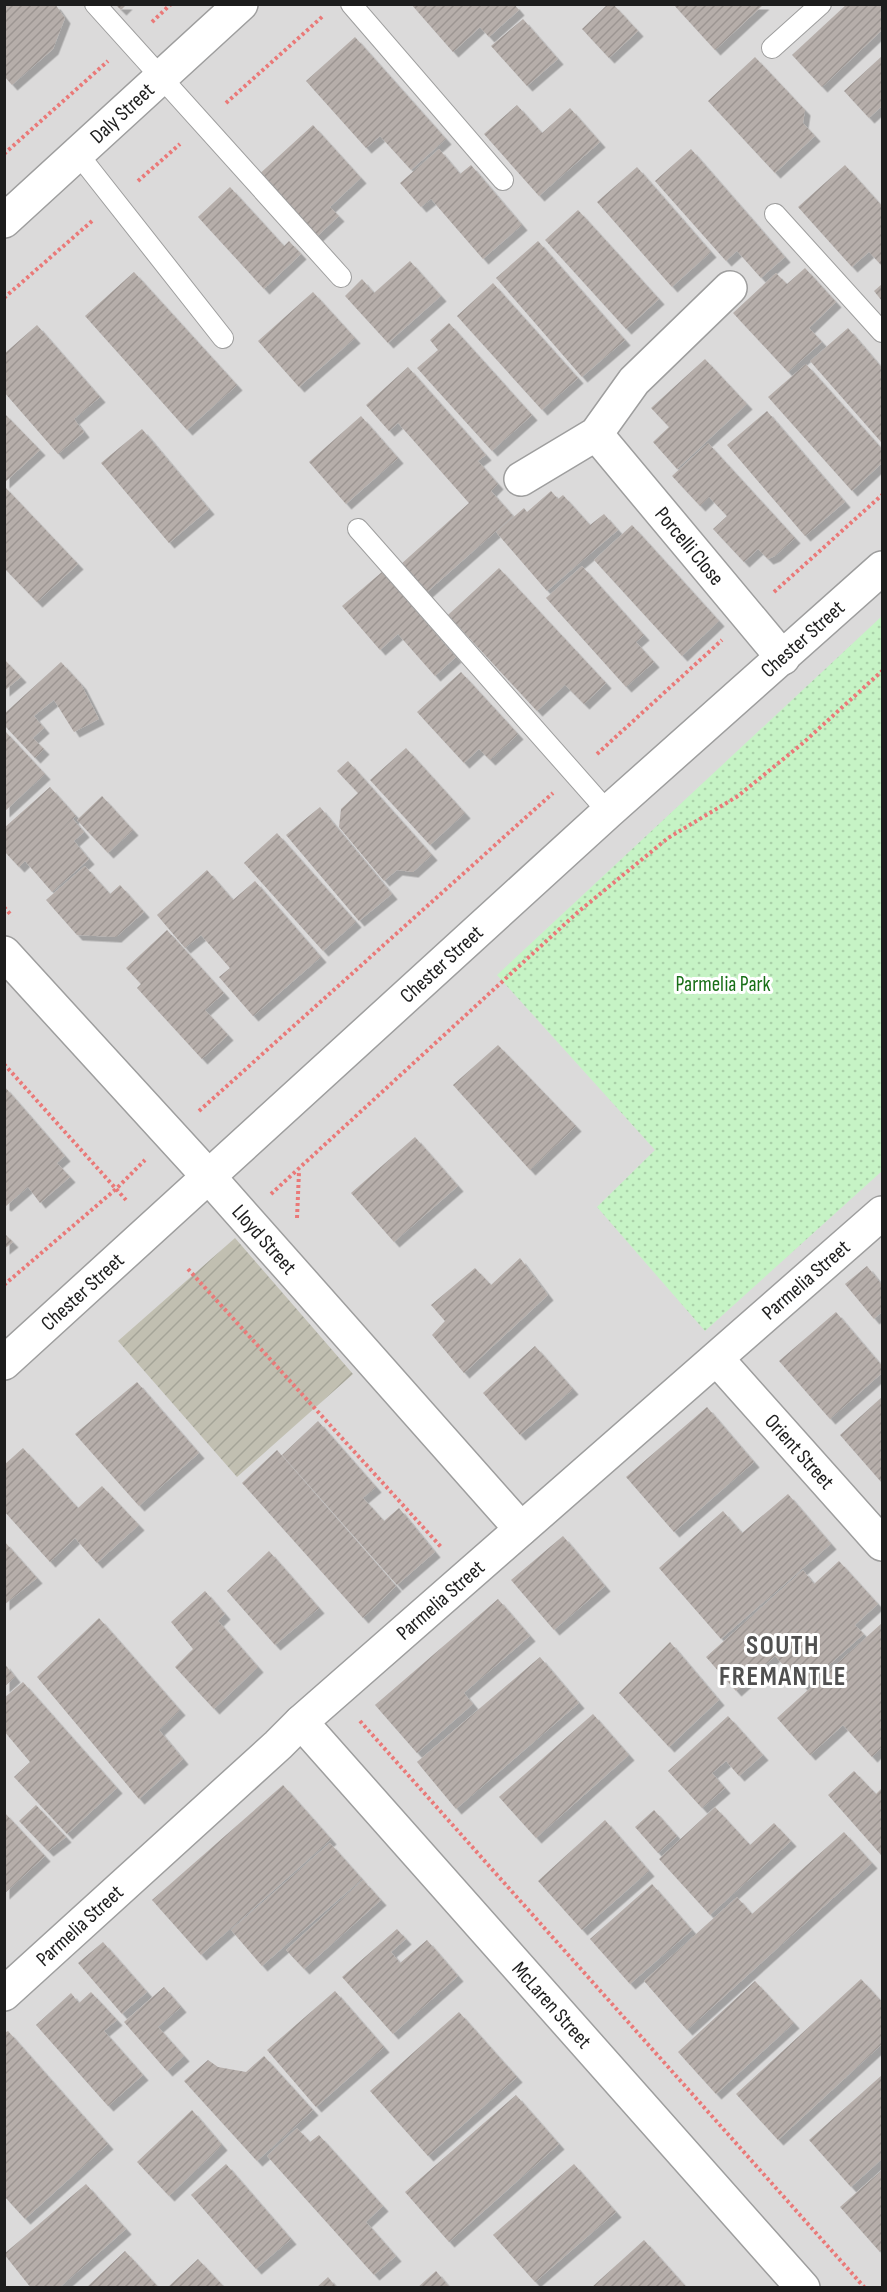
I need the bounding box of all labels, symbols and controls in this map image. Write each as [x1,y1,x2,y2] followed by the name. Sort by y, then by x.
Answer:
[85,78,160,149] street label: Daly Street
[649,502,729,591] street label: Porcelli Close
[756,595,850,683] street label: Chester Street
[395,920,488,1009] street label: Chester Street
[675,972,771,997] park label: Parmelia Park
[226,1200,301,1280] street label: Lloyd Street
[757,1235,855,1325] street label: Parmelia Street
[36,1248,129,1336] street label: Chester Street
[759,1409,839,1495] street label: Orient Street
[392,1555,490,1646] street label: Parmelia Street
[719,1630,847,1693] district label: SOUTH FREMANTLE
[31,1880,128,1972] street label: Parmelia Street
[506,1957,597,2054] street label: McLaren Street

